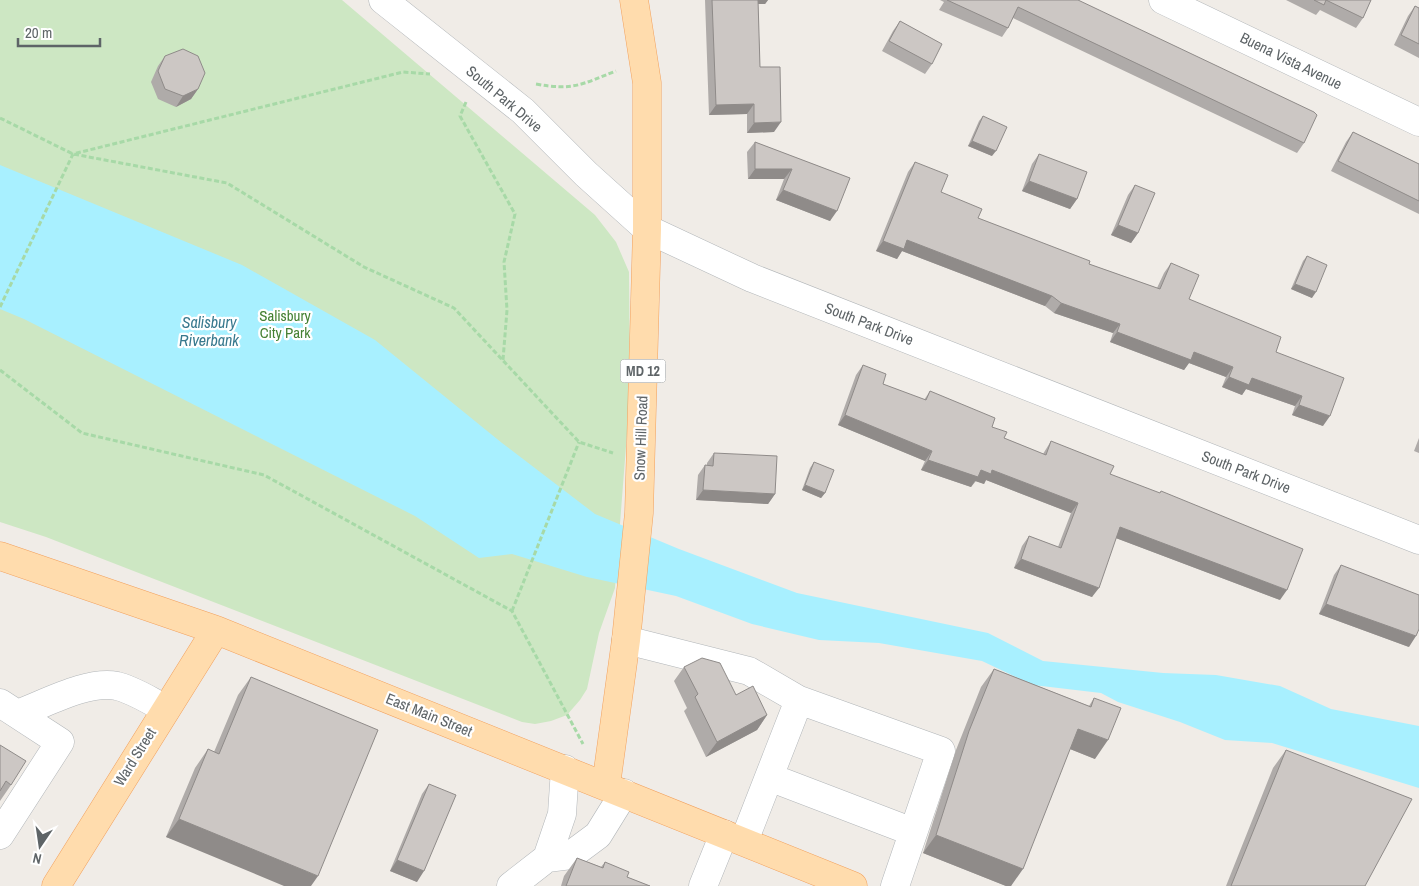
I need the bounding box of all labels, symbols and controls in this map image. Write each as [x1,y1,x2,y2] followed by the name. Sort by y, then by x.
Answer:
[18,15,100,47] scale bar
[25,22,52,43] text: 20 m
[1237,27,1346,94] street label: Buena Vista Avenue
[462,60,547,137] street label: South Park Drive
[822,297,917,350] street label: South Park Drive
[259,305,311,343] park label: Salisbury City Park
[179,311,239,351] water label: Salisbury Riverbank
[620,360,666,382] road number: MD 12
[629,395,652,481] street label: Snow Hill Road
[1199,445,1294,498] street label: South Park Drive
[383,688,476,742] street label: East Main Street
[108,723,161,790] street label: Ward Street
[15,821,65,871] north arrow
[31,849,43,868] text: N

